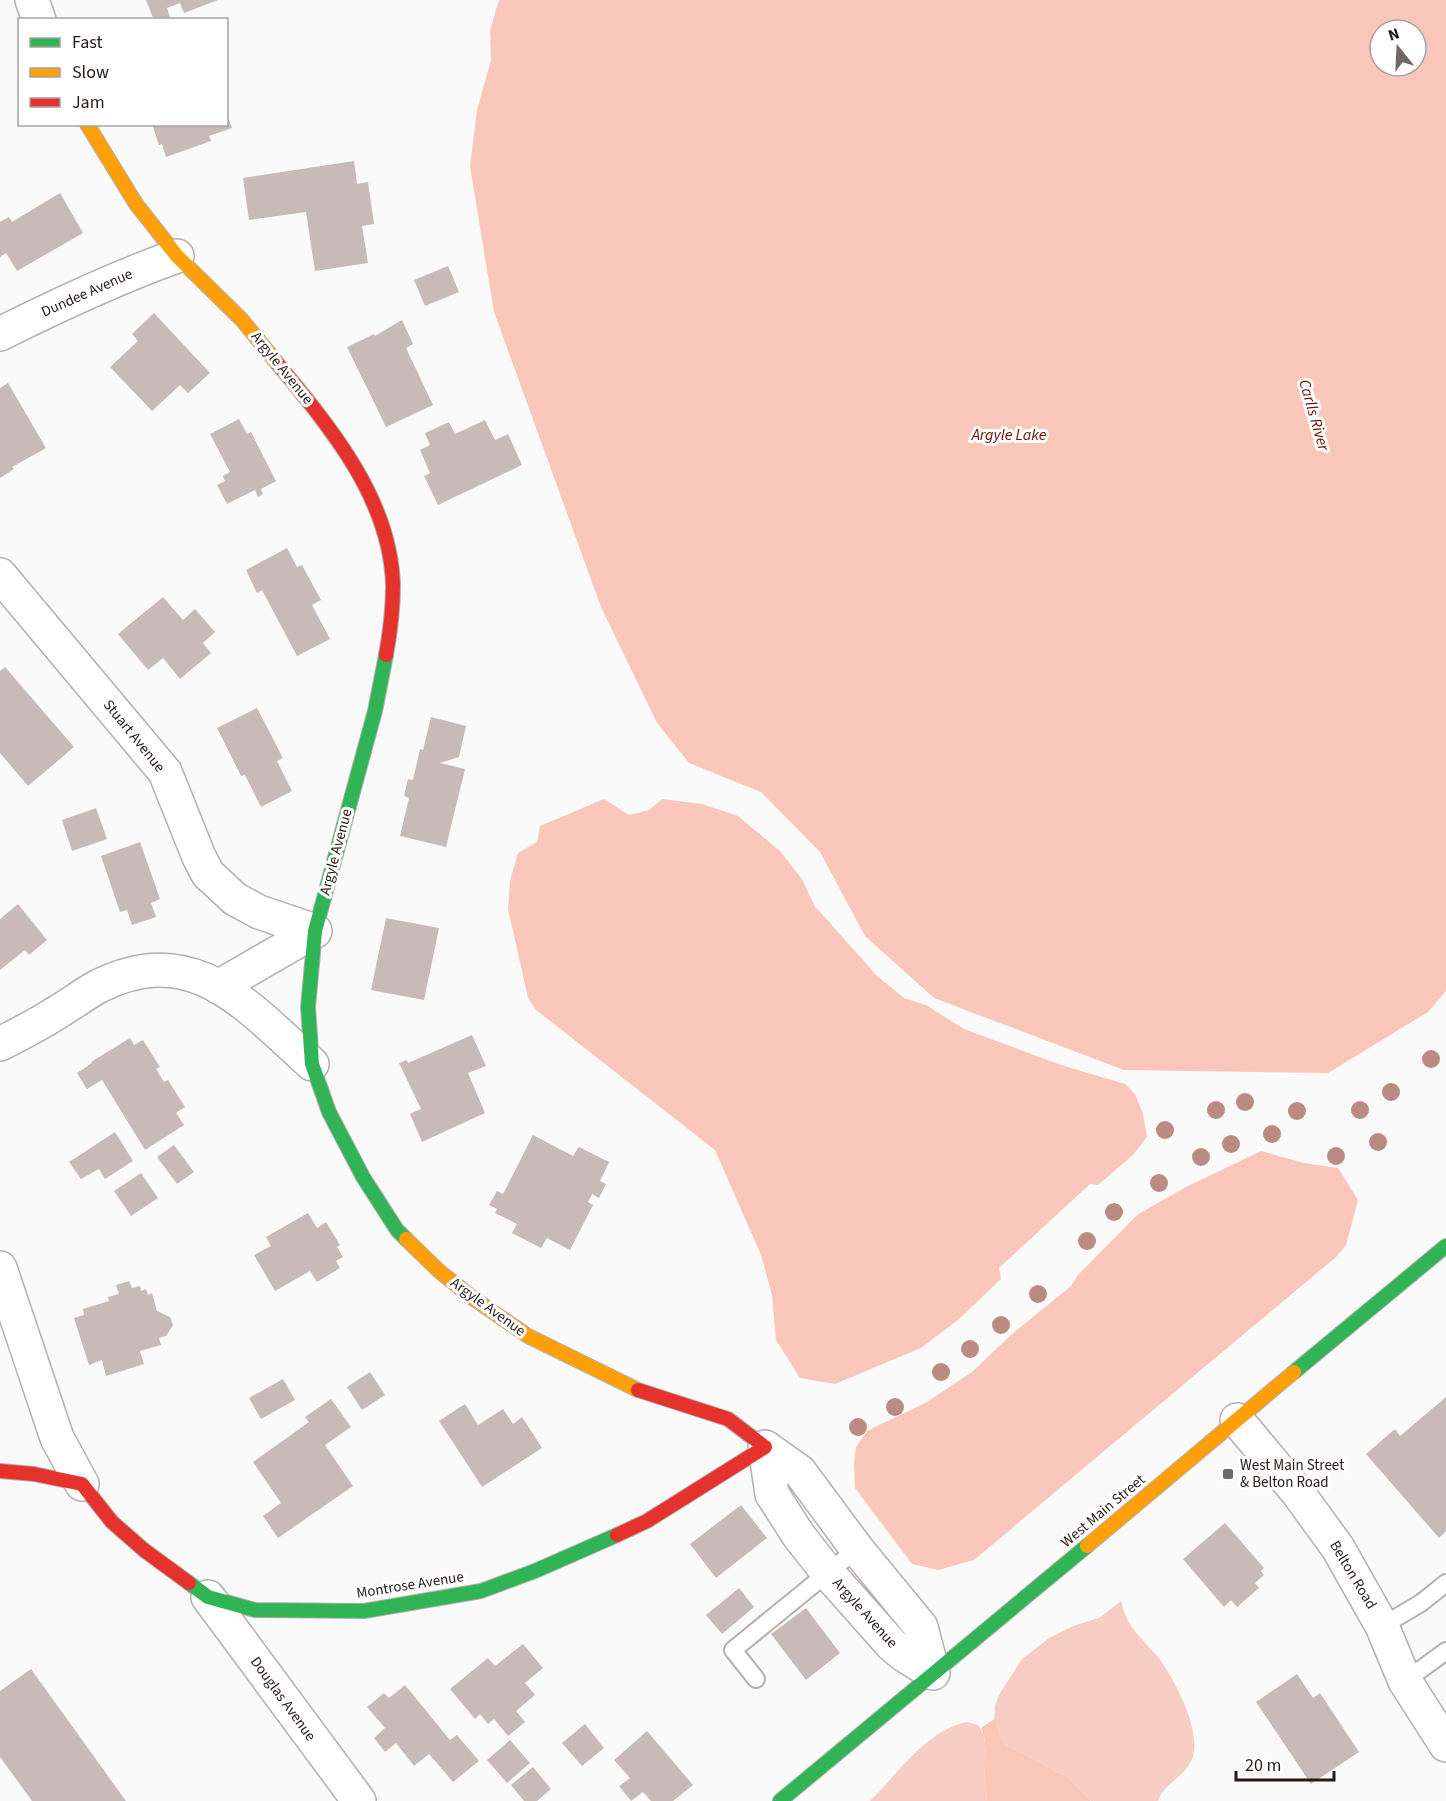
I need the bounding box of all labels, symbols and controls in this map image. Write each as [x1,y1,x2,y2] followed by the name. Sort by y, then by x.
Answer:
[18,18,228,126] legend
[1368,18,1428,78] north arrow
[1385,23,1402,47] text: N
[72,30,103,55] text: Fast
[72,60,109,85] text: Slow
[72,90,105,115] text: Jam
[38,263,136,323] street label: Dundee Avenue
[246,327,318,409] street label: Argyle Avenue
[1293,377,1335,455] water label: Carlls River
[971,424,1047,446] water label: Argyle Lake
[98,695,170,777] street label: Stuart Avenue
[314,807,358,897] street label: Argyle Avenue
[446,1272,530,1342] street label: Argyle Avenue
[1240,1455,1344,1493] place label: West Main Street & Belton Road
[1221,1467,1235,1481] marker: West Main Street & Belton Road
[1056,1469,1150,1553] street label: West Main Street
[1324,1537,1382,1613] street label: Belton Road
[355,1566,465,1604] street label: Montrose Avenue
[828,1573,902,1653] street label: Argyle Avenue
[245,1652,321,1746] street label: Douglas Avenue
[1236,1744,1334,1782] scale bar
[1245,1753,1281,1778] text: 20 m

